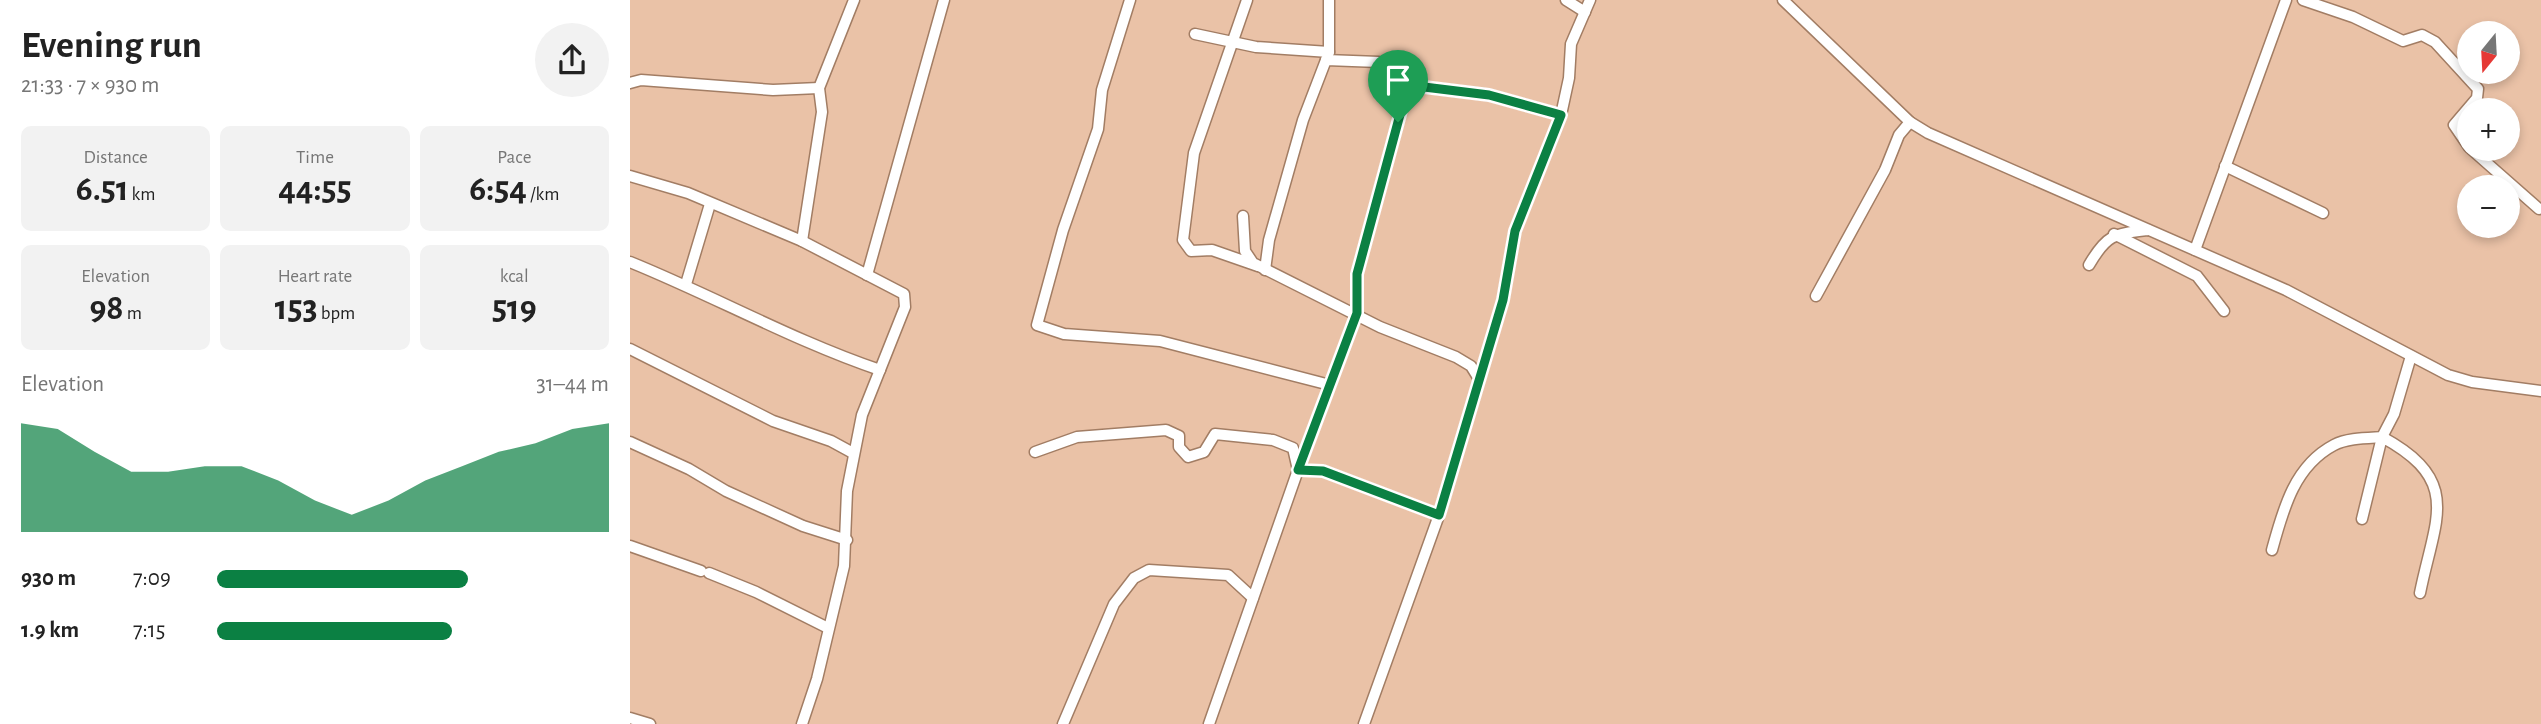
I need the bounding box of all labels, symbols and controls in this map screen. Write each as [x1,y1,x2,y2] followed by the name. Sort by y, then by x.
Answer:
[2457,21,2520,84] north arrow
[2457,21,2520,238] map controls
[535,23,609,97] button: share
[21,27,202,65] text: Evening run
[1368,50,1428,122] pin
[1379,61,1417,99] icon: arrive
[21,74,159,97] text: 21:33 · 7 × 930 m
[2457,98,2520,161] button: +
[83,148,148,167] text: Distance
[296,148,334,167] text: Time
[497,148,531,167] text: Pace
[76,172,128,207] text: 6.51
[278,172,352,207] text: 44:55
[469,172,527,207] text: 6:54
[2457,175,2520,238] button: −
[128,185,155,204] text: km
[527,185,559,204] text: /km
[81,267,150,286] text: Elevation
[278,267,352,286] text: Heart rate
[500,267,529,286] text: kcal
[89,291,124,326] text: 98
[275,291,318,326] text: 153
[492,291,537,326] text: 519
[124,304,142,323] text: m
[318,304,355,323] text: bpm
[21,373,104,396] text: Elevation
[536,373,609,396] text: 31–44 m
[21,567,76,590] text: 930 m
[133,567,171,590] text: 7:09
[21,619,79,642] text: 1.9 km
[133,619,165,642] text: 7:15

